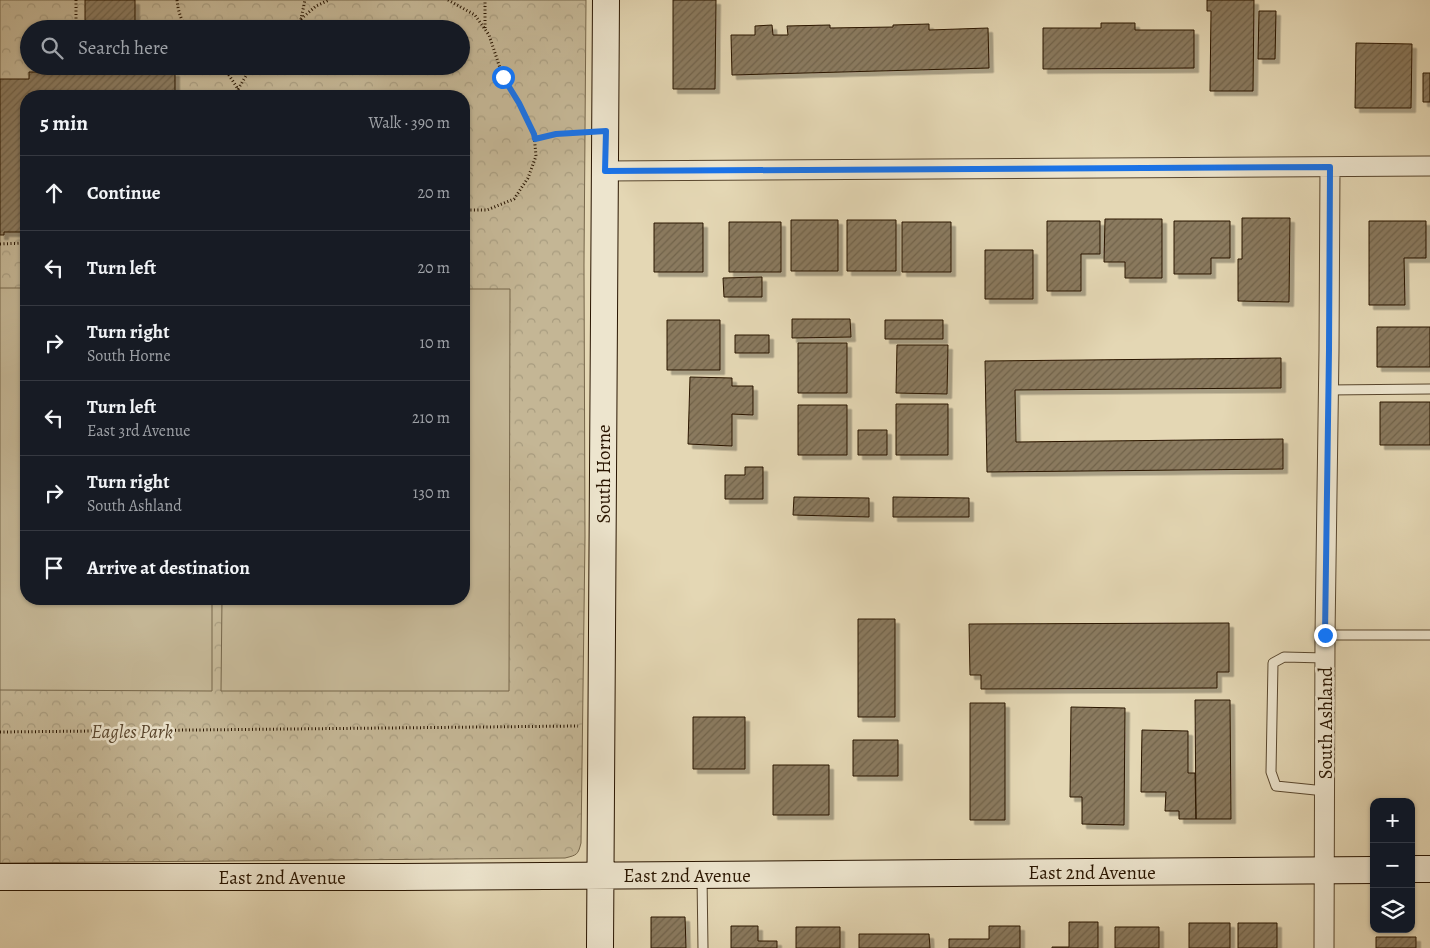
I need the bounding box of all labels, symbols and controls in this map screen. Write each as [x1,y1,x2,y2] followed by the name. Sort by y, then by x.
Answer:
[20,20,470,75] search box
[38,34,66,62] icon: search
[78,35,168,61] text: Search here
[492,66,515,89] route start
[40,109,88,137] text: 5 min
[369,112,450,134] text: Walk · 390 m
[40,179,68,207] icon: ahead
[87,180,161,206] text: Continue
[417,182,450,204] text: 20 m
[40,254,68,282] icon: left
[87,255,156,281] text: Turn left
[417,257,450,279] text: 20 m
[87,319,169,345] text: Turn right
[40,329,68,357] icon: right
[420,332,450,354] text: 10 m
[87,345,171,367] text: South Horne
[87,394,156,420] text: Turn left
[40,404,68,432] icon: left
[412,407,450,429] text: 210 m
[87,420,191,442] text: East 3rd Avenue
[591,424,617,524] street label: South Horne
[87,469,169,495] text: Turn right
[40,479,68,507] icon: right
[413,482,450,504] text: 130 m
[87,495,182,517] text: South Ashland
[40,554,68,582] icon: arrive
[87,555,250,581] text: Arrive at destination
[1314,624,1337,647] route end
[1313,666,1339,779] street label: South Ashland
[91,719,173,745] park label: Eagles Park
[1370,798,1415,933] map controls
[1370,798,1415,843] button: +
[1370,843,1415,888] button: −
[1028,860,1156,886] street label: East 2nd Avenue
[623,863,751,889] street label: East 2nd Avenue
[218,865,346,891] street label: East 2nd Avenue
[1370,888,1415,933] button: layers

